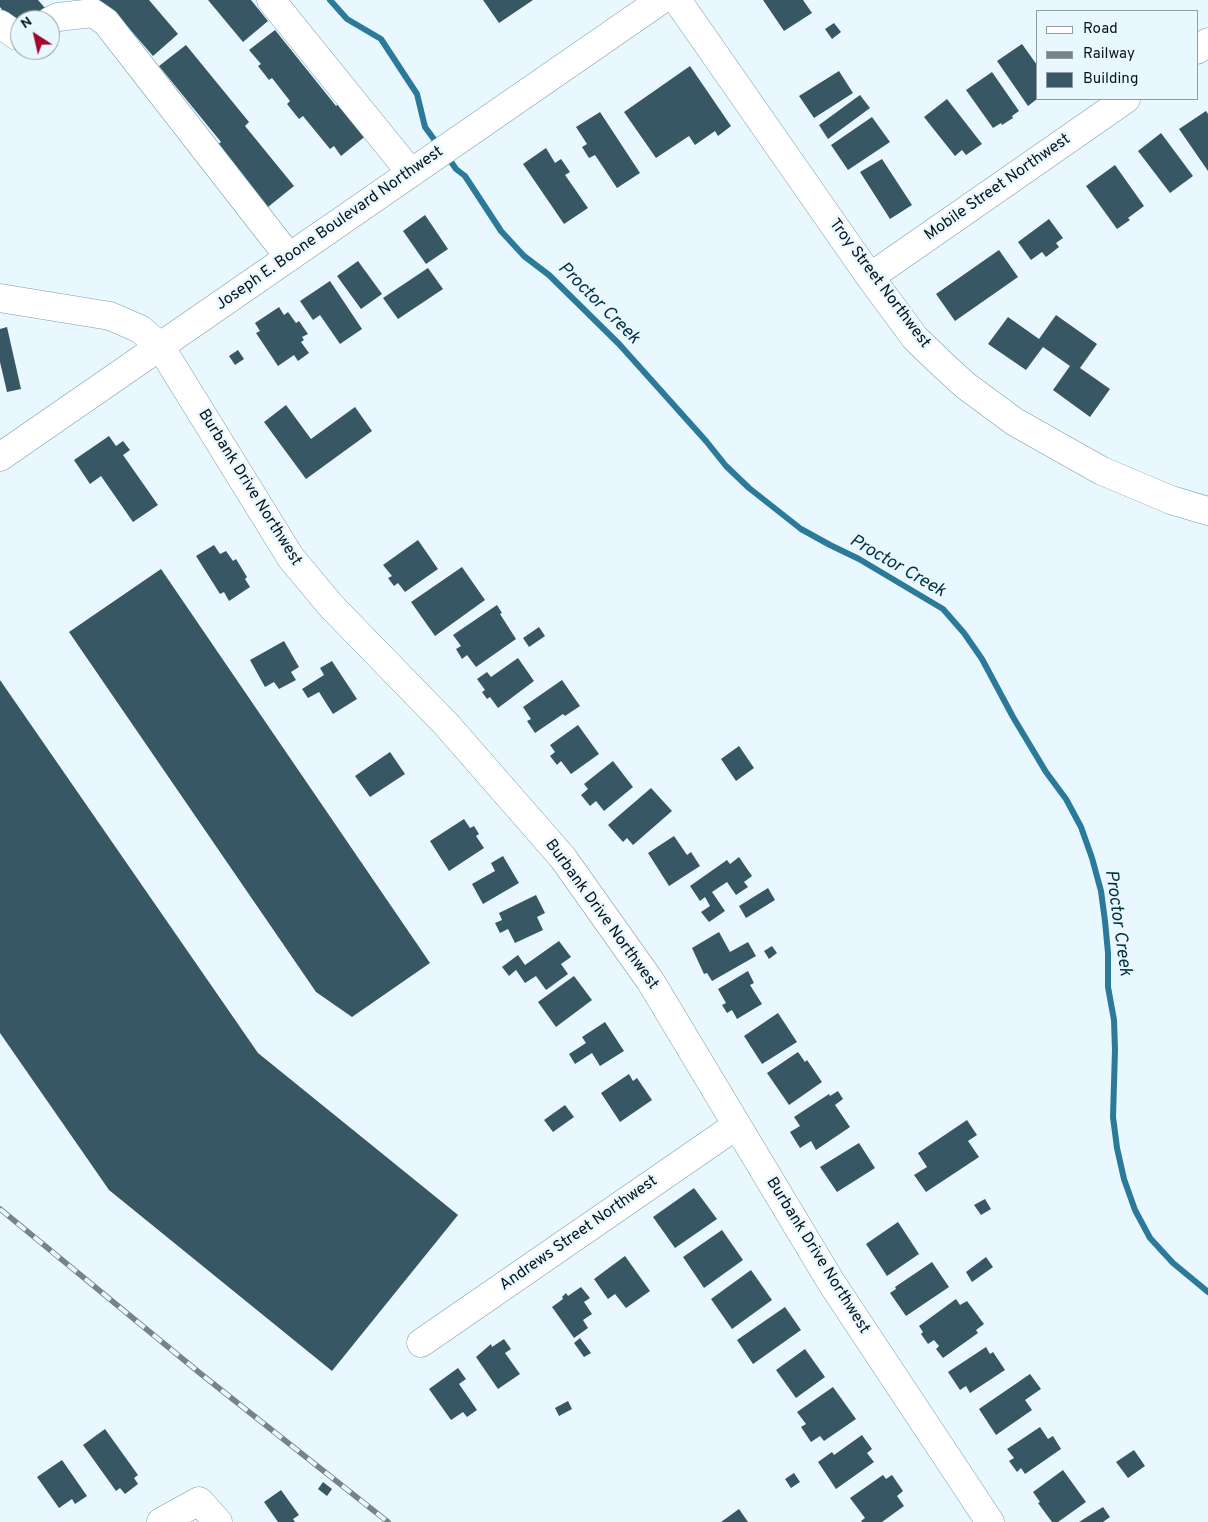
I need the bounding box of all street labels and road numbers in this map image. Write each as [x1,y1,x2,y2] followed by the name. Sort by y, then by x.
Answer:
[921,130,1075,246] street label: Mobile Street Northwest
[213,143,447,315] street label: Joseph E. Boone Boulevard Northwest
[824,216,934,352] street label: Troy Street Northwest
[193,406,305,570] street label: Burbank Drive Northwest
[540,836,662,994] street label: Burbank Drive Northwest
[496,1172,662,1296] street label: Andrews Street Northwest
[761,1174,873,1338] street label: Burbank Drive Northwest

